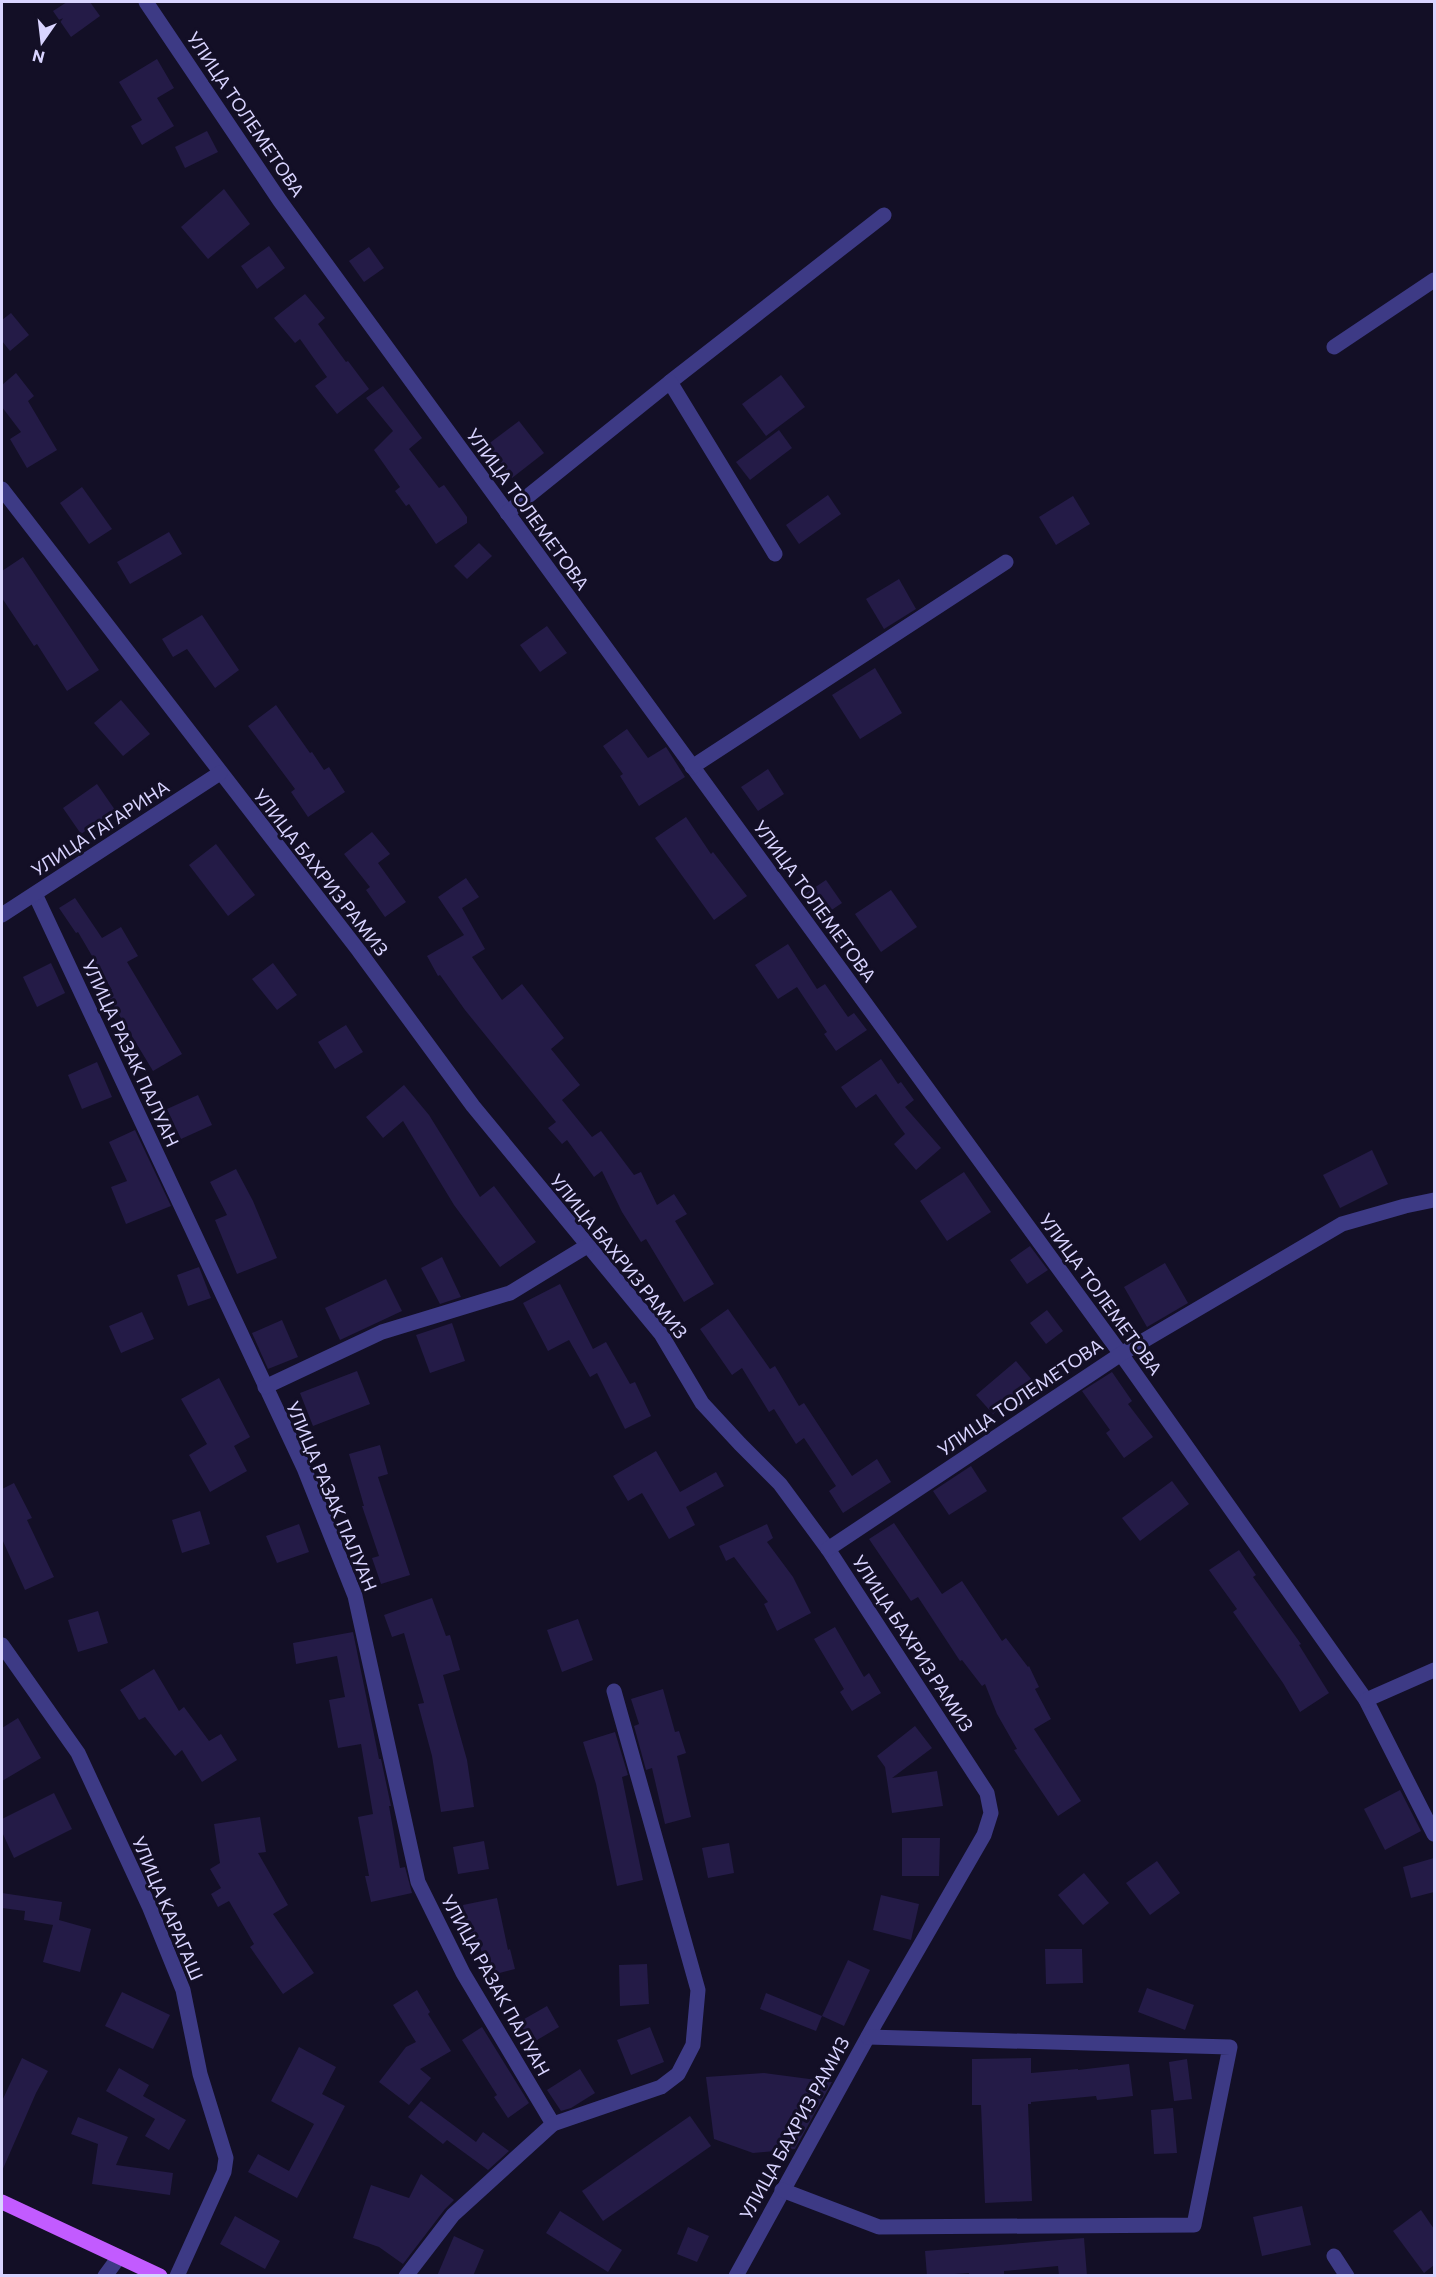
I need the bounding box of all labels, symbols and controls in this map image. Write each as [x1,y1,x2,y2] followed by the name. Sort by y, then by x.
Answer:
[12,12,72,72] north arrow
[183,27,309,201] street label: УЛИЦА ТОЛЕМЕТОВА
[30,46,46,68] text: N
[462,424,594,594] street label: УЛИЦА ТОЛЕМЕТОВА
[27,775,173,881] street label: УЛИЦА ГАГАРИНА
[249,784,393,960] street label: УЛИЦА БАХРИЗ РАМИЗ
[749,816,881,986] street label: УЛИЦА ТОЛЕМЕТОВА
[78,956,184,1150] street label: УЛИЦА РАЗАК ПАЛУАН
[546,1169,692,1343] street label: УЛИЦА БАХРИЗ РАМИЗ
[1035,1209,1167,1379] street label: УЛИЦА ТОЛЕМЕТОВА
[933,1334,1107,1460] street label: УЛИЦА ТОЛЕМЕТОВА
[282,1398,382,1594] street label: УЛИЦА РАЗАК ПАЛУАН
[848,1551,978,1735] street label: УЛИЦА БАХРИЗ РАМИЗ
[128,1833,208,1983] street label: УЛИЦА КАРАГАШ
[437,1890,555,2080] street label: УЛИЦА РАЗАК ПАЛУАН
[735,2033,853,2223] street label: УЛИЦА БАХРИЗ РАМИЗ

